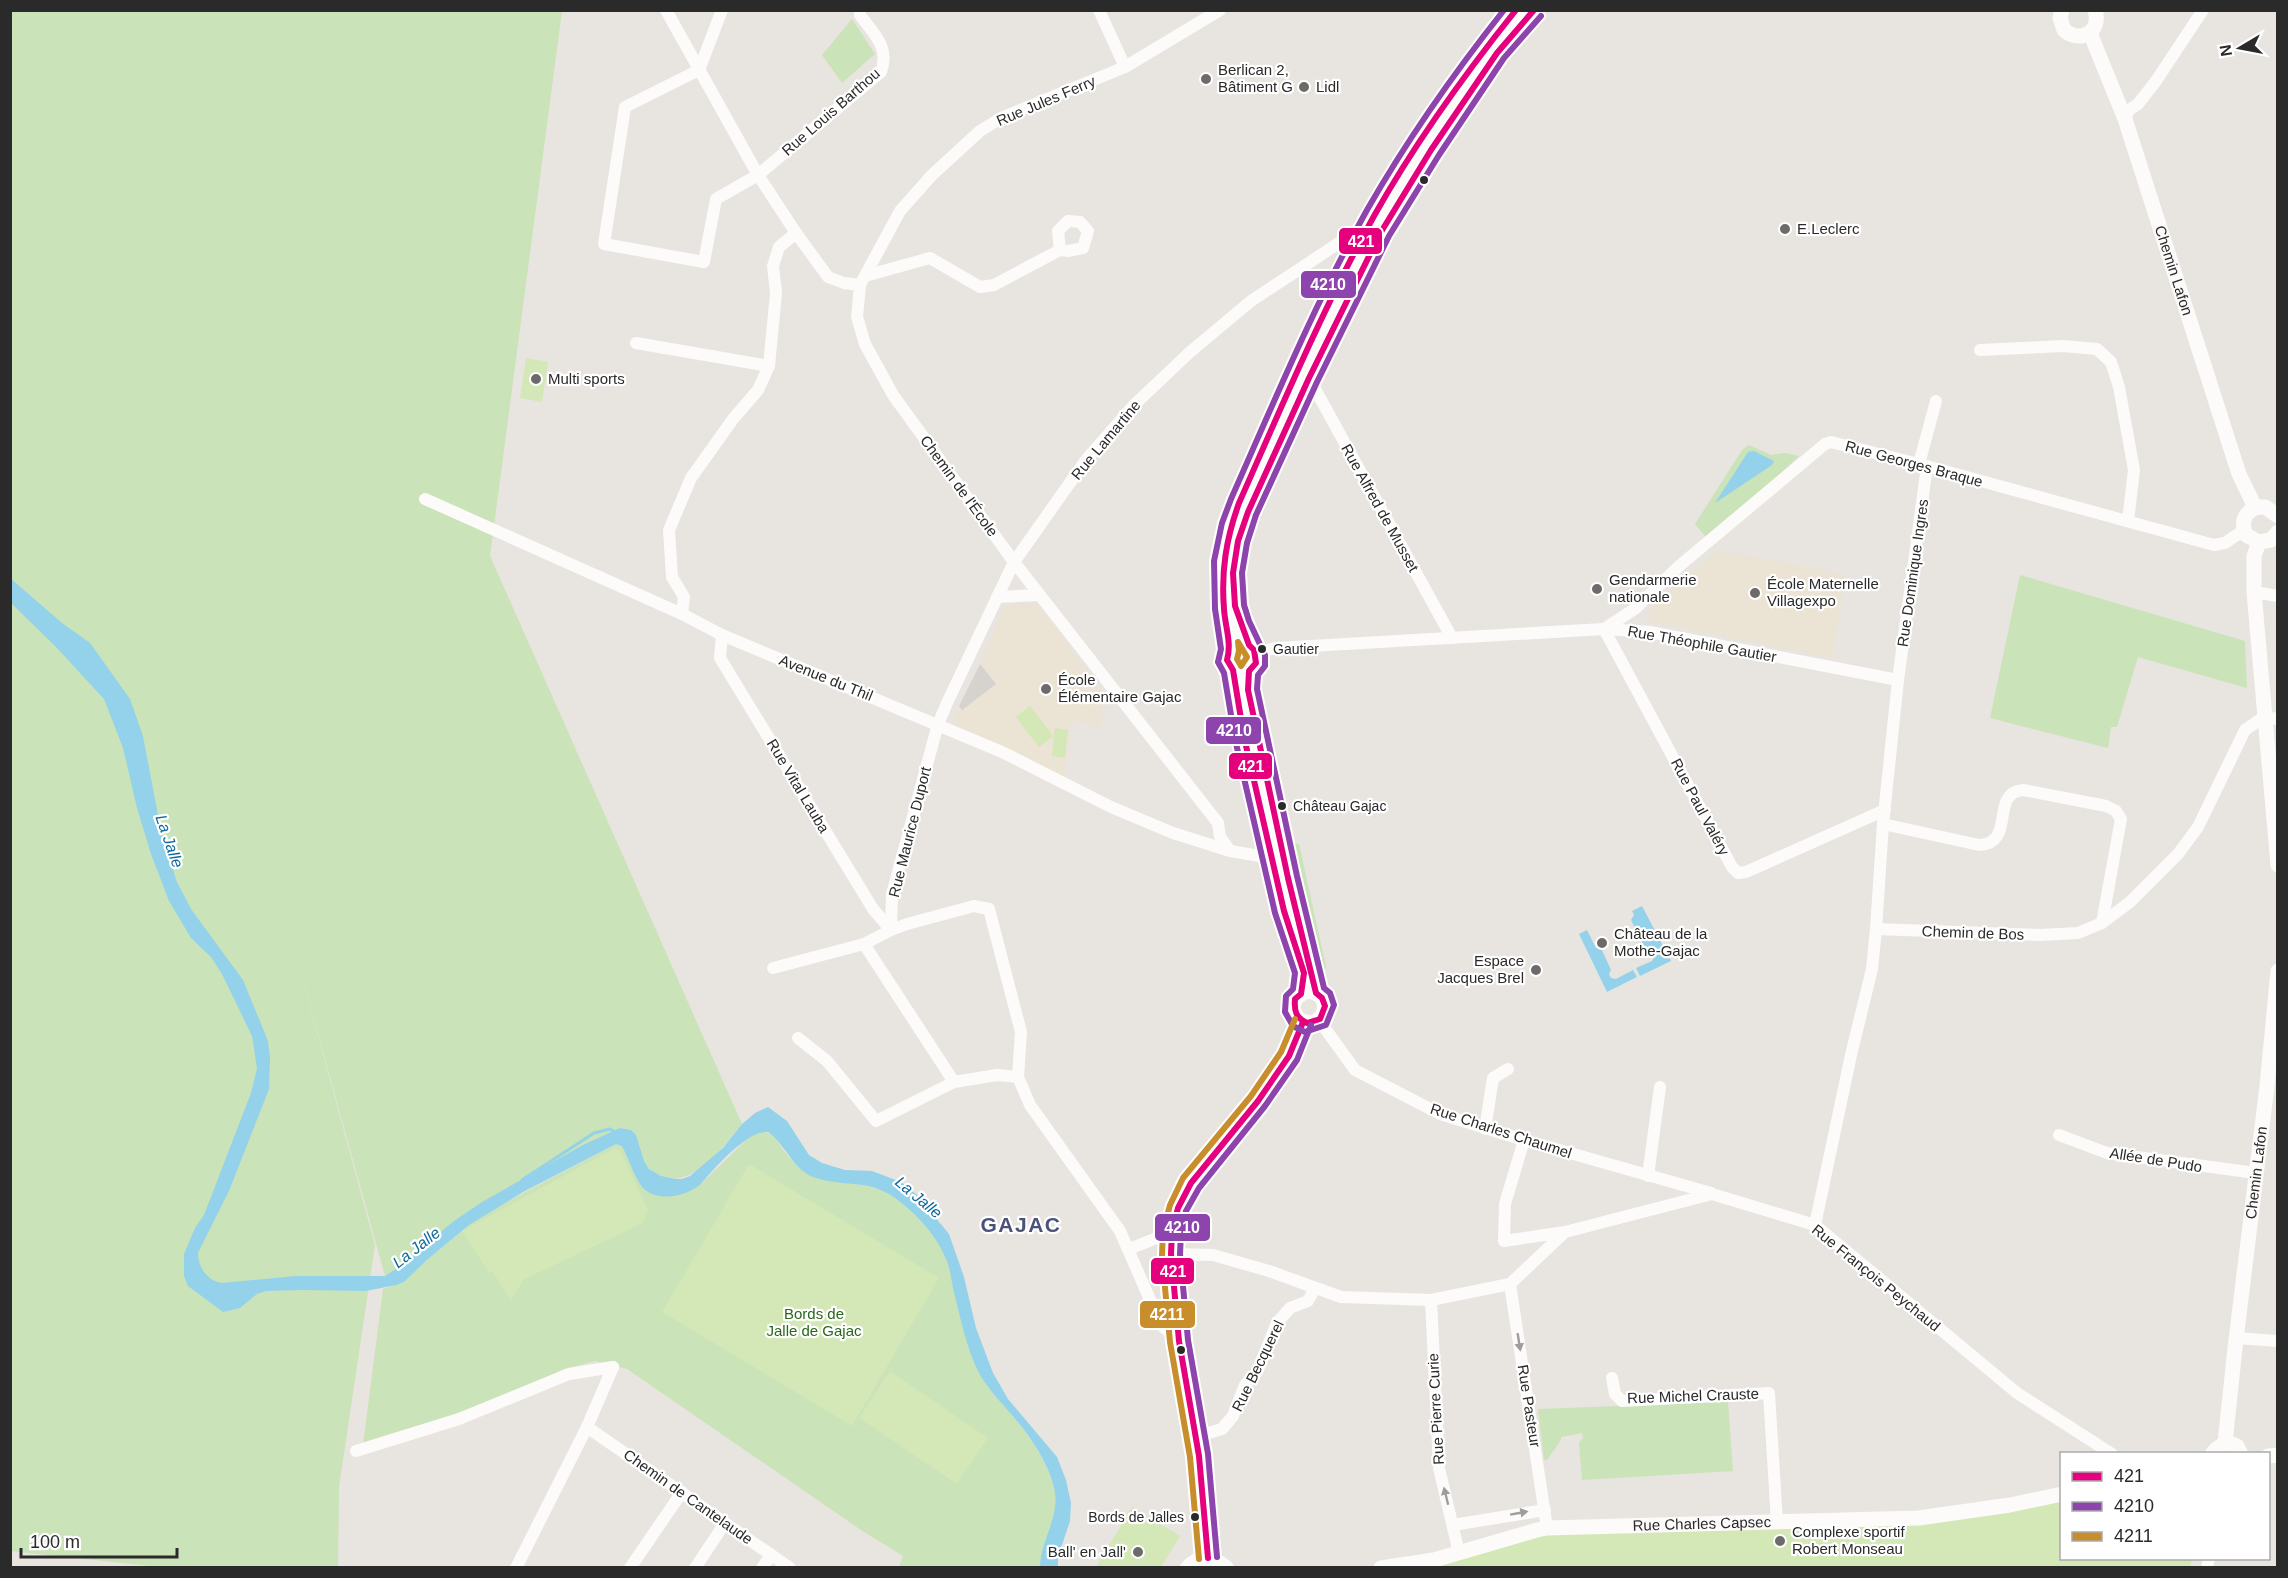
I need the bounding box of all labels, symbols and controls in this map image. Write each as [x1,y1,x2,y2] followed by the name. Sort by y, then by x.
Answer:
[2210,18,2270,78] north arrow
[2216,43,2235,58] text: N
[1218,61,1293,95] place label: Berlican 2, Bâtiment G
[778,64,883,159] street label: Rue Louis Barthou
[994,72,1098,129] street label: Rue Jules Ferry
[1199,72,1213,86] marker: Berlican 2, Bâtiment G
[1316,78,1339,95] place label: Lidl
[1297,80,1311,94] marker: Lidl
[1418,174,1430,186] unlabelled marker
[1797,220,1860,237] place label: E.Leclerc
[1778,222,1792,236] marker: E.Leclerc
[2152,223,2197,317] street label: Chemin Lafon
[1338,227,1383,255] line badge: 421
[1348,233,1374,250] text: 421
[1300,270,1357,299] line badge: 4210
[1310,276,1346,293] text: 4210
[548,370,625,387] place label: Multi sports
[529,372,543,386] marker: Multi sports
[1067,397,1144,483] street label: Rue Lamartine
[917,432,1002,539] street label: Chemin de l'École
[1843,437,1985,490] street label: Rue Georges Braque
[1338,441,1423,575] street label: Rue Alfred de Musset
[1894,498,1931,648] street label: Rue Dominique Ingres
[1609,571,1697,605] place label: Gendarmerie nationale
[1767,575,1879,609] place label: École Maternelle Villagexpo
[1590,582,1604,596] marker: Gendarmerie nationale
[1748,586,1762,600] marker: École Maternelle Villagexpo
[1626,622,1778,665] street label: Rue Théophile Gautier
[1273,641,1319,657] place label: Gautier
[1256,643,1268,655] marker: Gautier
[777,651,876,704] street label: Avenue du Thil
[1058,671,1182,705] place label: École Élémentaire Gajac
[1039,682,1053,696] marker: École Élémentaire Gajac
[1205,716,1262,745] line badge: 4210
[1216,722,1252,739] text: 4210
[764,736,833,836] street label: Rue Vital Lauba
[1228,752,1273,780] line badge: 421
[1668,755,1733,859] street label: Rue Paul Valéry
[1238,758,1264,775] text: 421
[885,764,934,899] street label: Rue Maurice Duport
[1293,798,1386,814] place label: Château Gajac
[1276,800,1288,812] marker: Château Gajac
[153,812,187,870] water label: La Jalle
[1921,922,2025,943] street label: Chemin de Bos
[1614,925,1708,959] place label: Château de la Mothe-Gajac
[1595,936,1609,950] marker: Château de la Mothe-Gajac
[1437,952,1524,986] place label: Espace Jacques Brel
[1529,963,1543,977] marker: Espace Jacques Brel
[1428,1100,1574,1161] street label: Rue Charles Chaumel
[2242,1125,2270,1220] street label: Chemin Lafon
[2109,1144,2204,1175] street label: Allée de Pudo
[892,1173,945,1222] water label: La Jalle
[980,1213,1062,1236] district label: GAJAC
[1154,1213,1211,1242] line badge: 4210
[1164,1219,1200,1236] text: 4210
[1809,1221,1944,1335] street label: Rue François Peychaud
[389,1224,443,1271] water label: La Jalle
[1150,1257,1195,1285] line badge: 421
[1160,1263,1186,1280] text: 421
[1139,1300,1196,1329] line badge: 4211
[766,1305,862,1339] park label: Bords de Jalle de Gajac
[1150,1306,1184,1323] text: 4211
[1228,1317,1287,1414] street label: Rue Becquerel
[1515,1333,1524,1352] one-way arrow
[1175,1344,1187,1356] unlabelled marker
[1424,1353,1447,1465] street label: Rue Pierre Curie
[1515,1363,1544,1448] street label: Rue Pasteur
[1627,1385,1759,1406] street label: Rue Michel Crauste
[621,1446,756,1548] street label: Chemin de Cantelaude
[2060,1452,2270,1560] legend
[2114,1466,2144,1486] text: 421
[1440,1486,1450,1505] one-way arrow
[2114,1496,2154,1516] text: 4210
[1088,1509,1184,1525] place label: Bords de Jalles
[1510,1509,1529,1518] one-way arrow
[1189,1511,1201,1523] marker: Bords de Jalles
[1632,1513,1772,1534] street label: Rue Charles Capsec
[21,1521,177,1559] scale bar
[1792,1523,1905,1557] place label: Complexe sportif Robert Monseau
[2114,1526,2153,1546] text: 4211
[30,1532,80,1552] text: 100 m
[1773,1534,1787,1548] marker: Complexe sportif Robert Monseau
[1048,1543,1126,1560] place label: Ball' en Jall'
[1131,1545,1145,1559] marker: Ball' en Jall'

